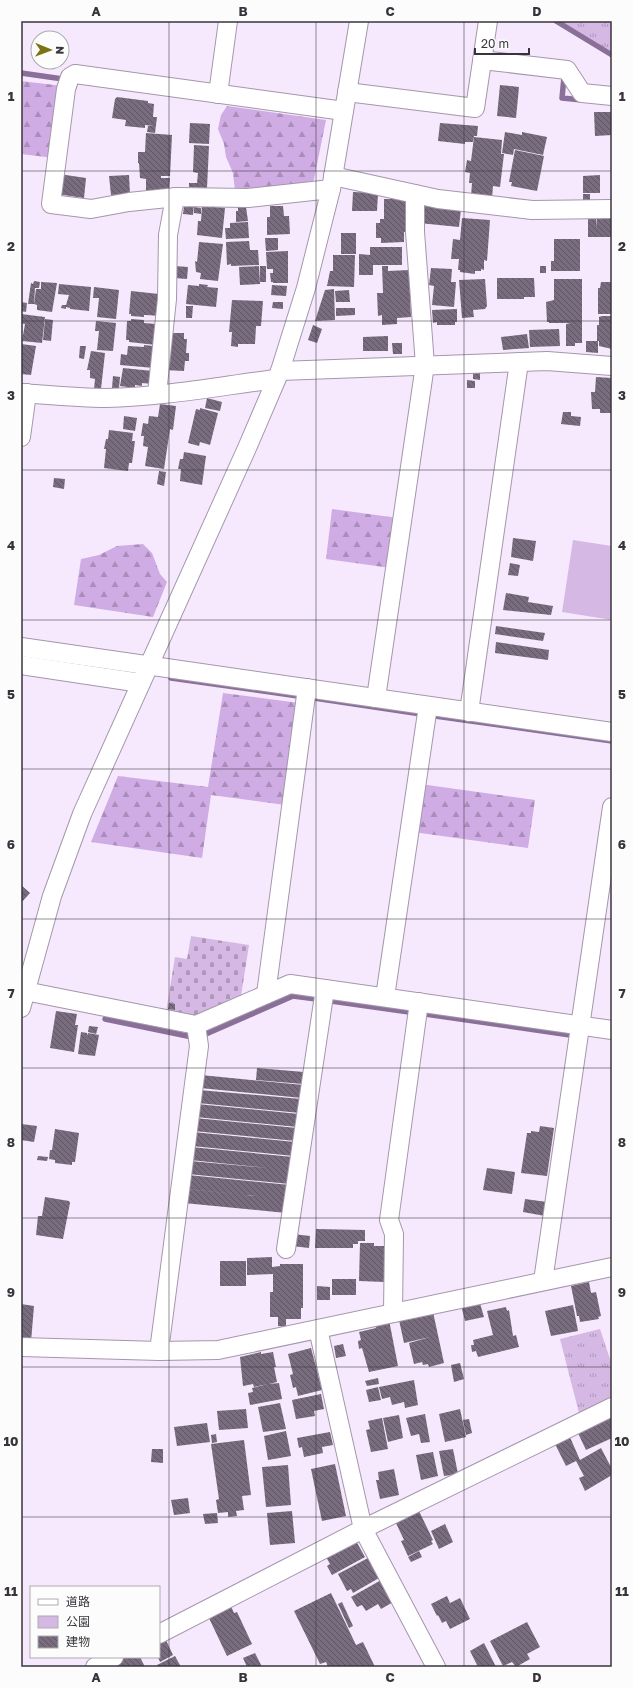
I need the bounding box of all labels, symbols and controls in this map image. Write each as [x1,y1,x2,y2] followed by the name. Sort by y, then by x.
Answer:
[91,3,101,19] text: A
[238,3,248,19] text: B
[385,3,395,19] text: C
[532,3,542,19] text: D
[30,30,70,70] north arrow
[475,30,529,56] scale bar
[481,36,509,51] text: 20 m
[54,46,67,54] text: N
[8,88,15,104] text: 1
[619,88,626,104] text: 1
[7,238,15,254] text: 2
[618,238,626,254] text: 2
[7,387,15,403] text: 3
[618,387,626,403] text: 3
[7,537,15,553] text: 4
[618,537,626,553] text: 4
[7,686,15,702] text: 5
[618,686,626,702] text: 5
[7,836,15,852] text: 6
[618,836,626,852] text: 6
[7,985,15,1001] text: 7
[618,985,626,1001] text: 7
[7,1134,15,1150] text: 8
[618,1134,626,1150] text: 8
[7,1284,15,1300] text: 9
[618,1284,626,1300] text: 9
[3,1433,19,1449] text: 10
[614,1433,630,1449] text: 10
[4,1583,18,1599] text: 11
[615,1583,629,1599] text: 11
[30,1586,160,1658] legend
[66,1594,90,1609] text: 道路
[66,1614,90,1629] text: 公園
[66,1634,90,1649] text: 建物
[91,1669,101,1685] text: A
[238,1669,248,1685] text: B
[385,1669,395,1685] text: C
[532,1669,542,1685] text: D

